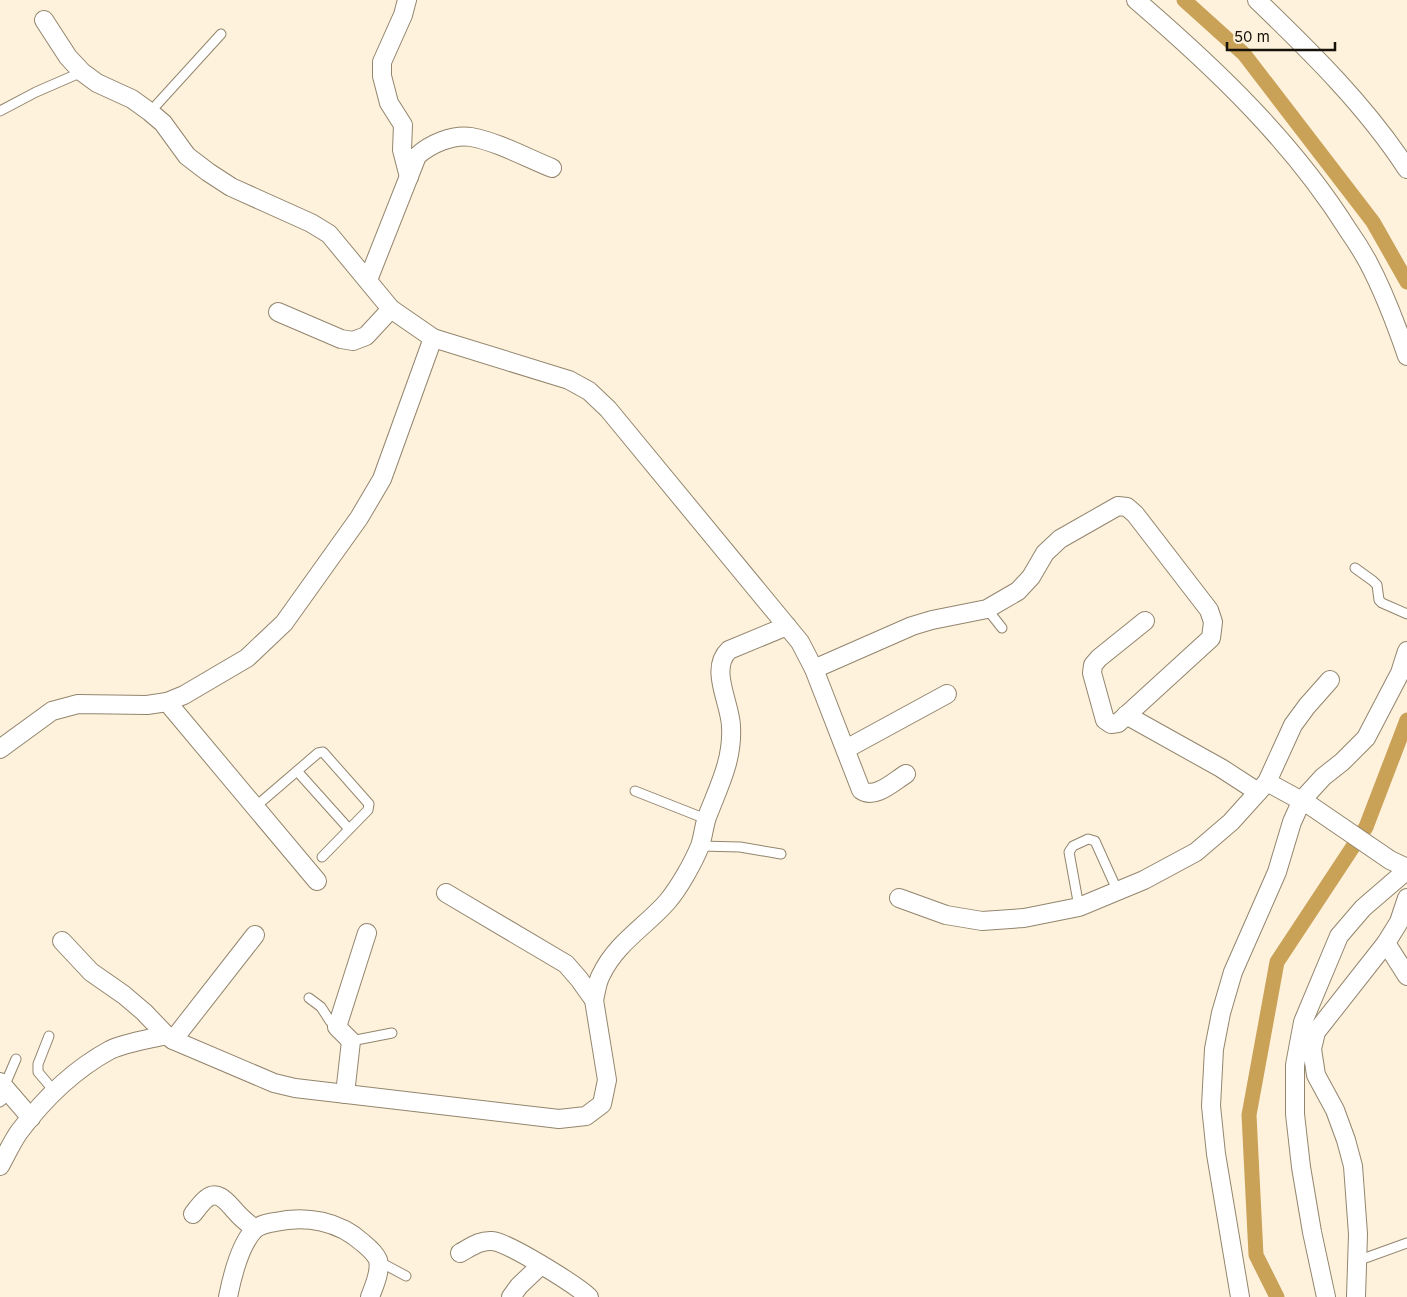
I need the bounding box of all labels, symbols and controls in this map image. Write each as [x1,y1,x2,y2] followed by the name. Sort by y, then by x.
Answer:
[1227,20,1334,52] scale bar
[1234,27,1270,46] text: 50 m

